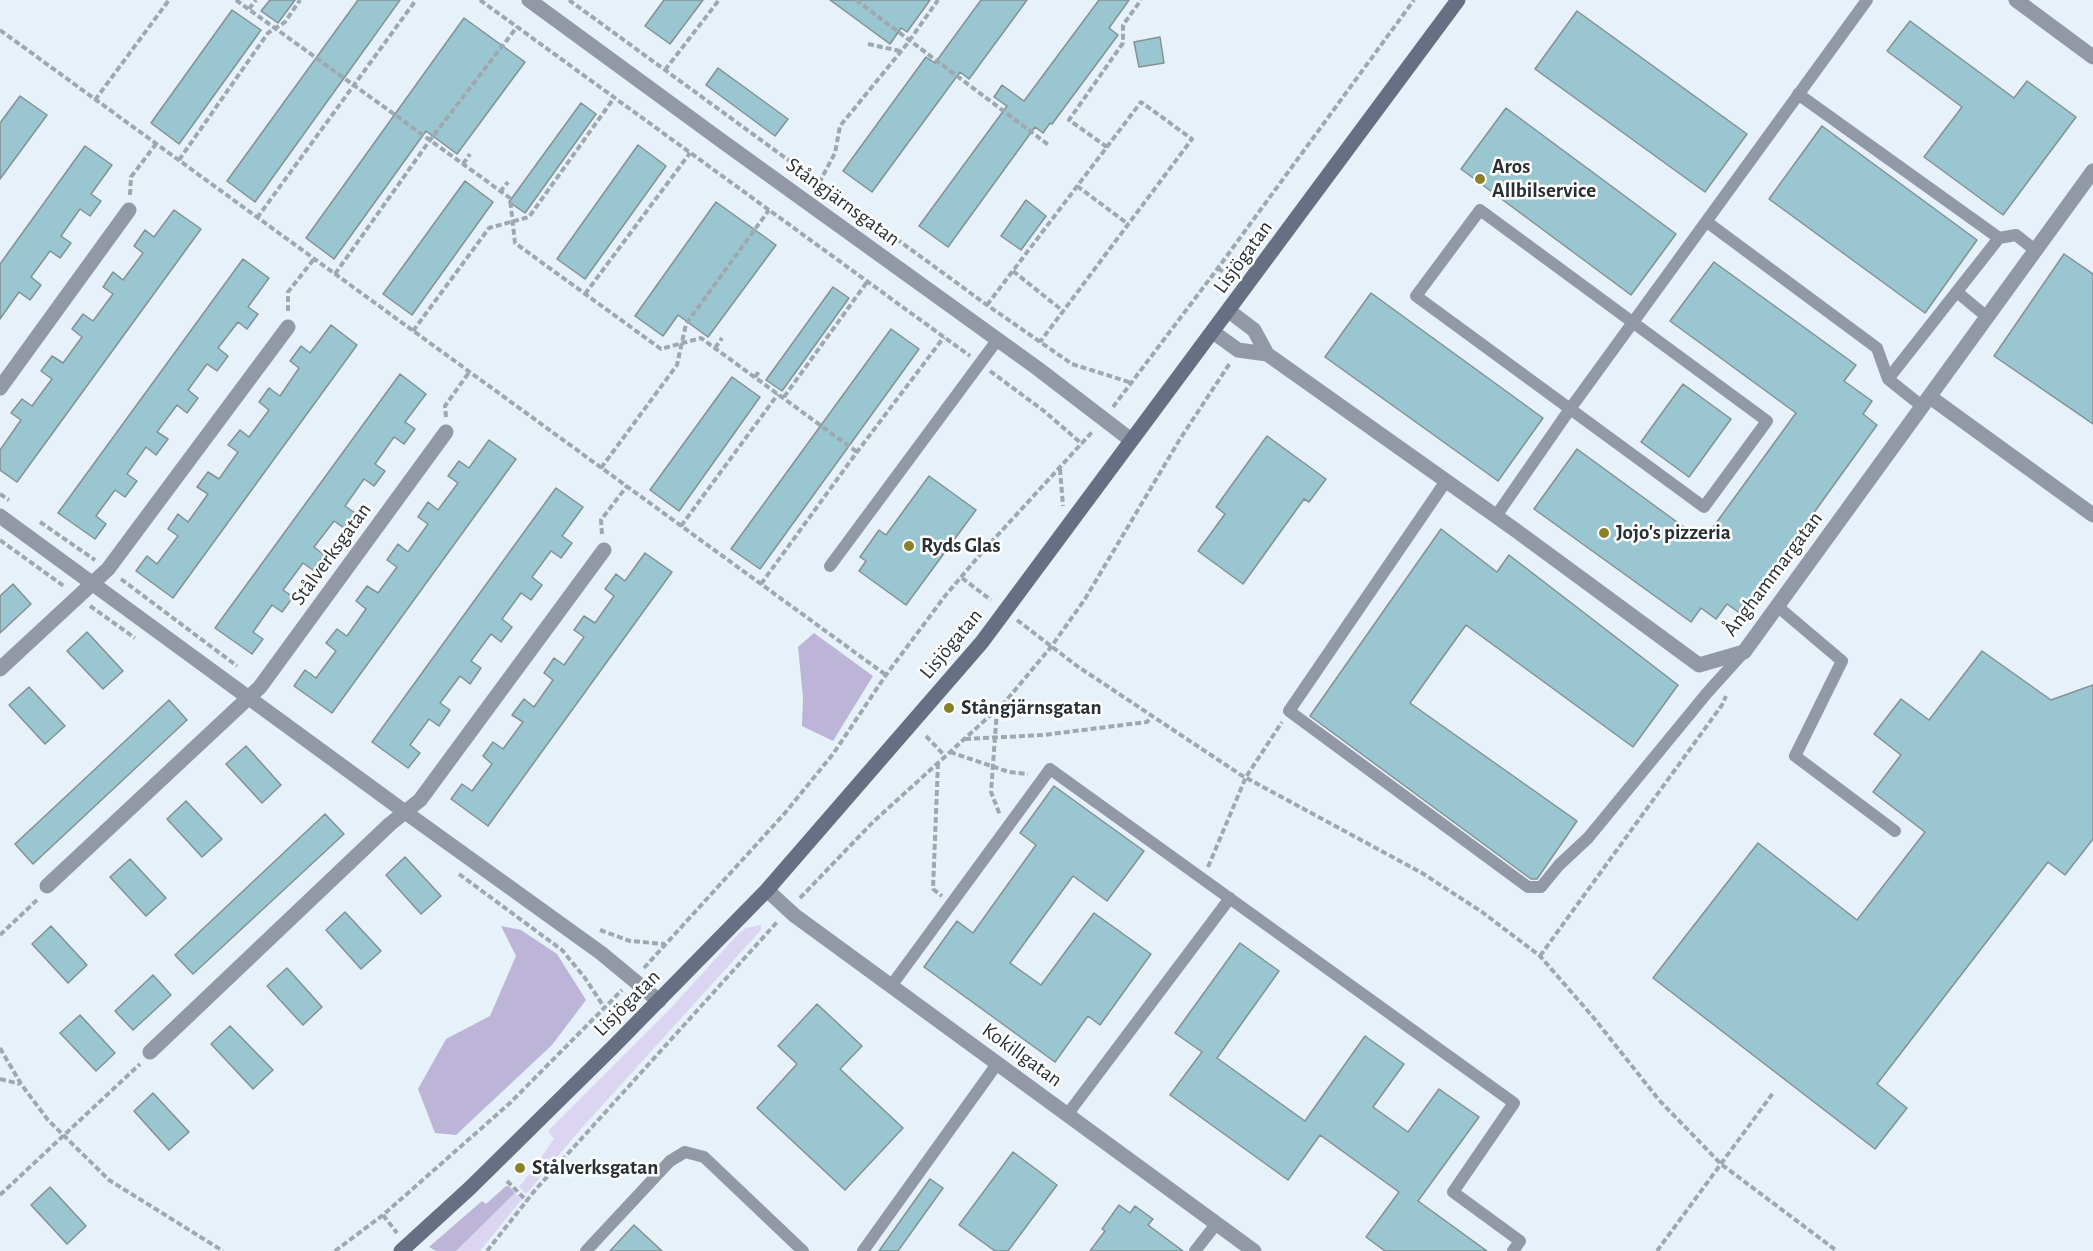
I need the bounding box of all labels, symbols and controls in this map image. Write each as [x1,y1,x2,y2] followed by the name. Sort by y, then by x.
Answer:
[781,152,905,252] street label: Stångjärnsgatan
[1492,154,1596,204] place label: Aros Allbilservice
[1473,172,1487,186] marker: Aros Allbilservice
[1208,216,1278,298] street label: Lisjögatan
[285,498,377,610] street label: Stålverksgatan
[1718,507,1828,641] street label: Ånghammargatan
[1616,520,1731,546] place label: Jojo's pizzeria
[1597,526,1611,540] marker: Jojo's pizzeria
[921,533,1001,559] place label: Ryds Glas
[902,539,916,553] marker: Ryds Glas
[914,604,988,684] street label: Lisjögatan
[961,695,1102,721] place label: Stångjärnsgatan
[942,701,956,715] marker: Stångjärnsgatan
[588,964,666,1042] street label: Lisjögatan
[977,1017,1067,1093] street label: Kokillgatan
[532,1155,658,1181] place label: Stålverksgatan
[513,1161,527,1175] marker: Stålverksgatan

